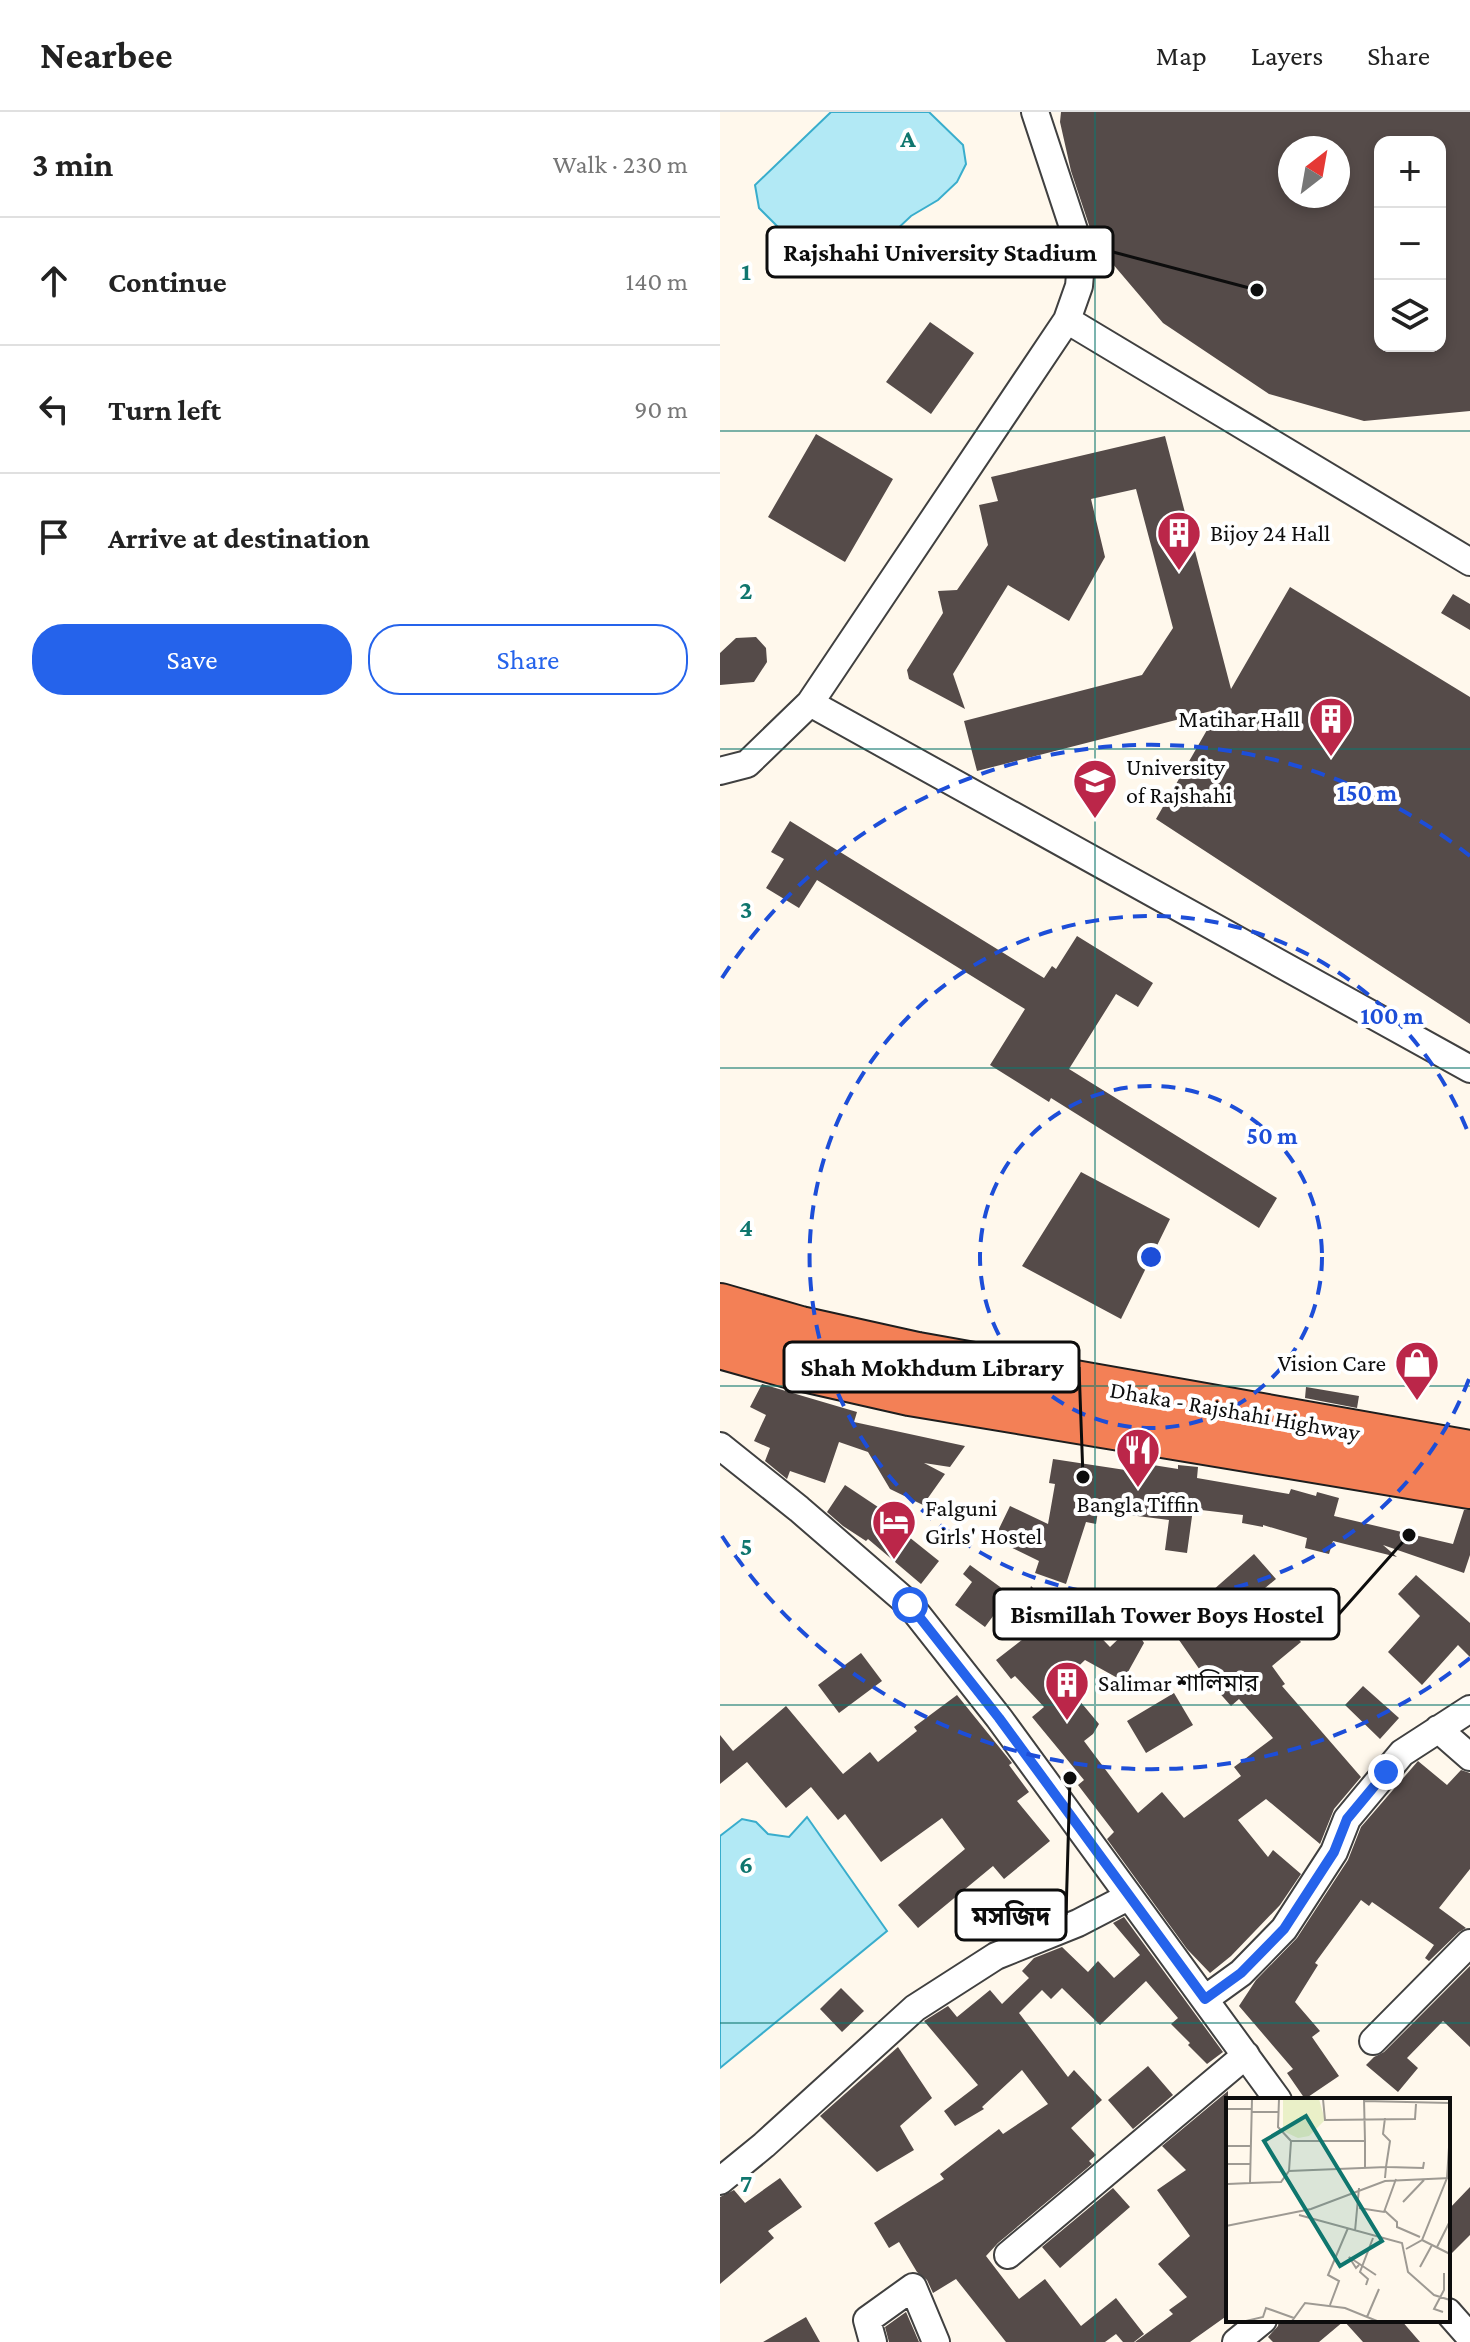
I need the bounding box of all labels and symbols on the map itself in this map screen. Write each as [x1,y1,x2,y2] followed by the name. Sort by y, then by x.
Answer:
[899,124,916,153] text: A
[1278,136,1350,208] north arrow
[767,227,1113,277] callout: Rajshahi University Stadium
[783,238,1097,267] text: Rajshahi University Stadium
[741,257,751,286] text: 1
[1155,509,1203,572] building icon: Bijoy 24 Hall
[1210,519,1330,546] place label: Bijoy 24 Hall
[739,576,753,605] text: 2
[1307,695,1355,758] building icon: Matihar Hall
[1178,705,1300,732] place label: Matihar Hall
[1126,753,1232,808] place label: University of Rajshahi
[1071,757,1119,820] school or university icon: University of Rajshahi
[1337,779,1398,806] text: 150 m
[740,895,752,924] text: 3
[1360,1002,1424,1029] text: 100 m
[1246,1122,1298,1149] text: 50 m
[739,1213,753,1242] text: 4
[1137,1243,1165,1271] centre of rings
[1393,1339,1441,1402] shop icon: Vision Care
[784,1342,1079,1392] callout: Shah Mokhdum Library
[1278,1349,1386,1376] place label: Vision Care
[800,1353,1064,1382] text: Shah Mokhdum Library
[1108,1375,1363,1446] street label: Dhaka - Rajshahi Highway
[1114,1426,1162,1489] restaurant icon: Bangla Tiffin
[1077,1490,1200,1517] place label: Bangla Tiffin
[925,1494,1042,1549] place label: Falguni Girls' Hostel
[870,1498,918,1561] hotel icon: Falguni Girls' Hostel
[740,1532,752,1561] text: 5
[892,1587,928,1623] route start
[994,1589,1339,1639] callout: Bismillah Tower Boys Hostel
[1010,1600,1324,1629] text: Bismillah Tower Boys Hostel
[1043,1659,1091,1722] building icon: Salimar শালিমার
[1098,1669,1259,1696] place label: Salimar শালিমার
[1368,1754,1404,1790] route end
[739,1850,753,1879] text: 6
[956,1890,1066,1940] callout: মসজিদ
[971,1900,1052,1931] text: মসজিদ
[1226,2098,1450,2322] inset map
[740,2169,752,2198] text: 7

